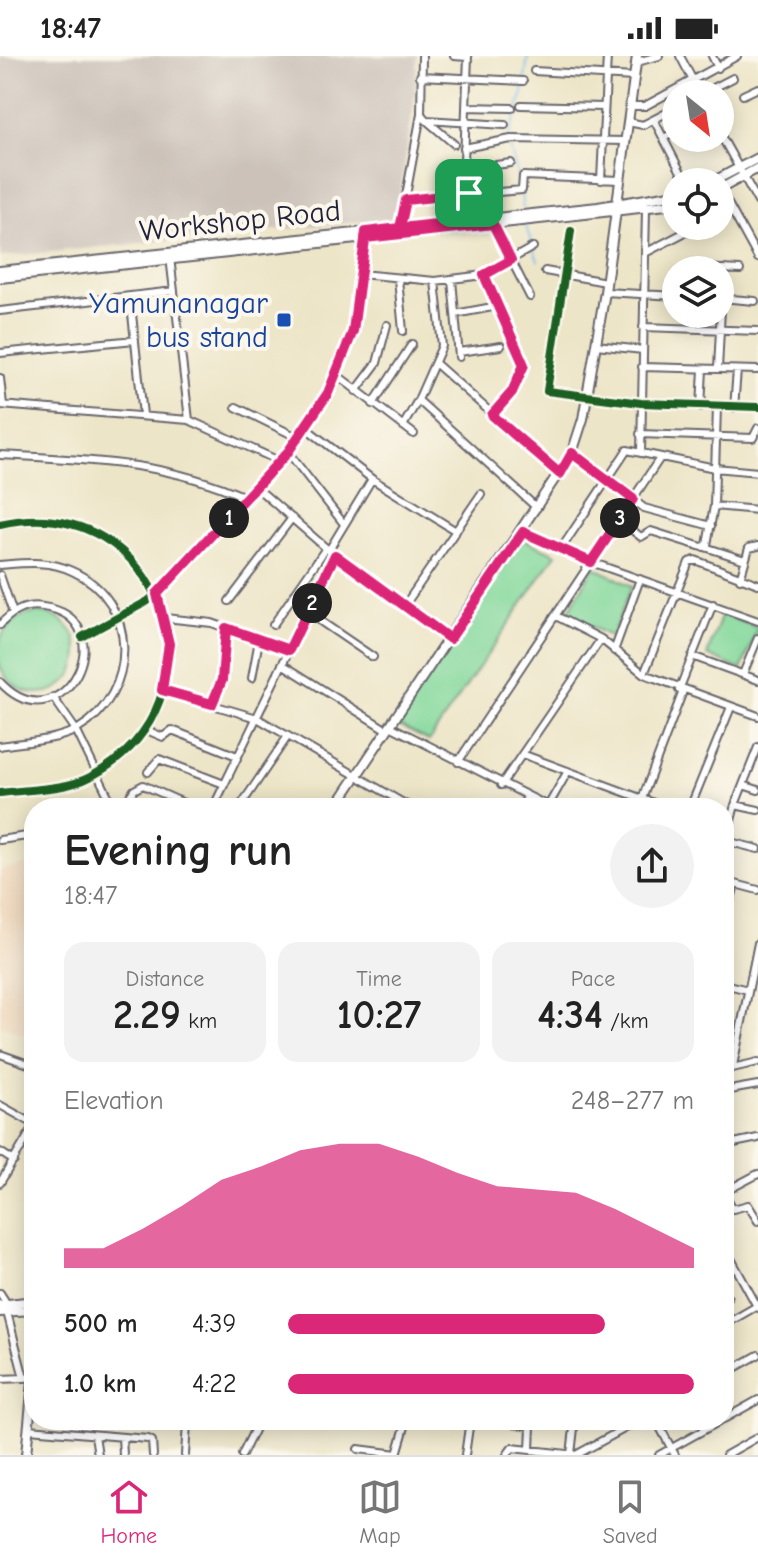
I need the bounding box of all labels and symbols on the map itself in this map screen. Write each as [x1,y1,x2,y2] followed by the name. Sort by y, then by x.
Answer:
[662,80,734,152] north arrow
[435,159,503,227] pin
[138,193,342,249] street label: Workshop Road
[89,286,268,355] place label: Yamunanagar bus stand
[275,311,293,329] marker: Yamunanagar bus stand
[209,498,249,538] pin: 1
[600,498,640,538] pin: 3
[292,583,332,623] pin: 2

